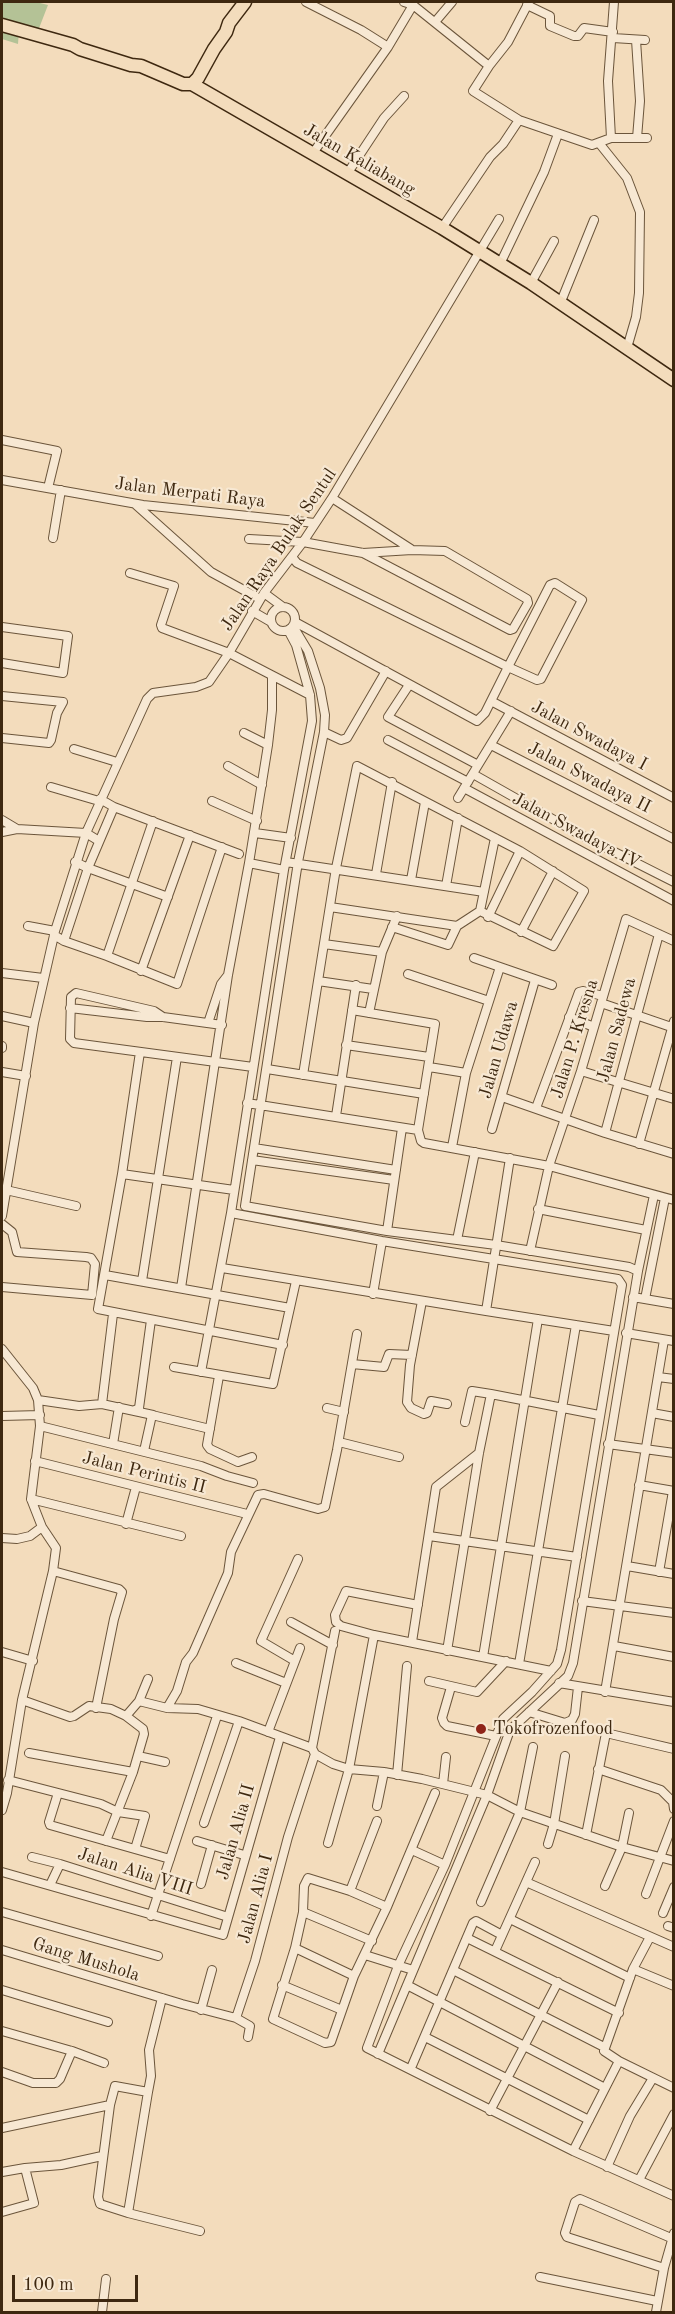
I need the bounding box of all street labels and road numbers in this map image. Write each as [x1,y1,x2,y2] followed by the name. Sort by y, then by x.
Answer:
[299,119,419,201] street label: Jalan Kaliabang
[216,465,342,635] street label: Jalan Raya Bulak Sentul
[113,473,267,513] street label: Jalan Merpati Raya
[527,696,651,776] street label: Jalan Swadaya I
[524,738,654,818] street label: Jalan Swadaya II
[508,788,644,874] street label: Jalan Swadaya IV
[593,975,641,1085] street label: Jalan Sadewa
[547,977,603,1101] street label: Jalan P. Kresna
[475,999,523,1101] street label: Jalan Udawa
[80,1447,208,1499] street label: Jalan Perintis II
[212,1782,260,1882] street label: Jalan Alia II
[75,1843,195,1901] street label: Jalan Alia VIII
[234,1852,278,1946] street label: Jalan Alia I
[30,1933,142,1987] street label: Gang Mushola

